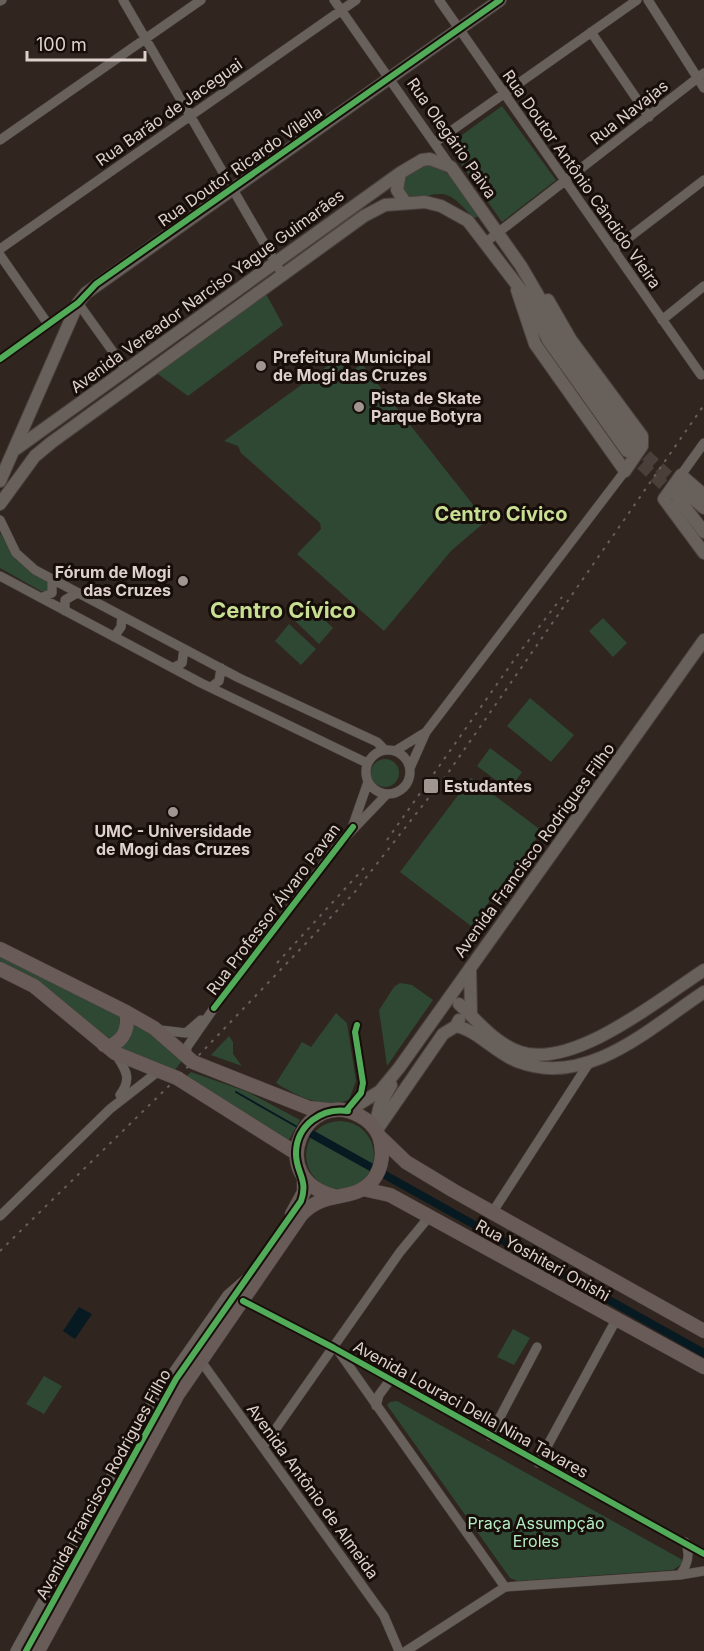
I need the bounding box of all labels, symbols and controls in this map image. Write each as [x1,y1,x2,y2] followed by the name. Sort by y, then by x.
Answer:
[27,24,146,62] scale bar
[36,34,87,55] text: 100 m
[92,54,246,170] street label: Rua Barão de Jaceguai
[499,66,665,292] street label: Rua Doutor Antônio Cândido Vieira
[403,74,501,202] street label: Rua Olegário Paiva
[586,75,672,149] street label: Rua Navajas
[154,102,326,230] street label: Rua Doutor Ricardo Vilella
[66,185,348,397] street label: Avenida Vereador Narciso Yague Guimarães
[273,347,431,385] place label: Prefeitura Municipal de Mogi das Cruzes
[254,359,268,373] marker: Prefeitura Municipal de Mogi das Cruzes
[371,388,482,426] place label: Pista de Skate Parque Botyra
[352,400,366,414] marker: Pista de Skate Parque Botyra
[435,502,567,526] district label: Centro Cívico
[55,562,171,600] place label: Fórum de Mogi das Cruzes
[176,574,190,588] marker: Fórum de Mogi das Cruzes
[210,597,356,623] district label: Centro Cívico
[449,739,619,961] street label: Avenida Francisco Rodrigues Filho
[444,776,532,796] place label: Estudantes
[422,777,440,795] marker: Estudantes
[166,805,180,819] marker: UMC - Universidade de Mogi das Cruzes
[202,819,344,999] street label: Rua Professor Álvaro Pavan
[94,821,252,859] place label: UMC - Universidade de Mogi das Cruzes
[472,1215,614,1305] street label: Rua Yoshiteri Onishi
[350,1336,592,1482] street label: Avenida Louraci Della Nina Tavares
[31,1365,175,1603] street label: Avenida Francisco Rodrigues Filho
[243,1399,383,1583] street label: Avenida Antônio de Almeida
[467,1513,605,1551] park label: Praça Assumpção Eroles

